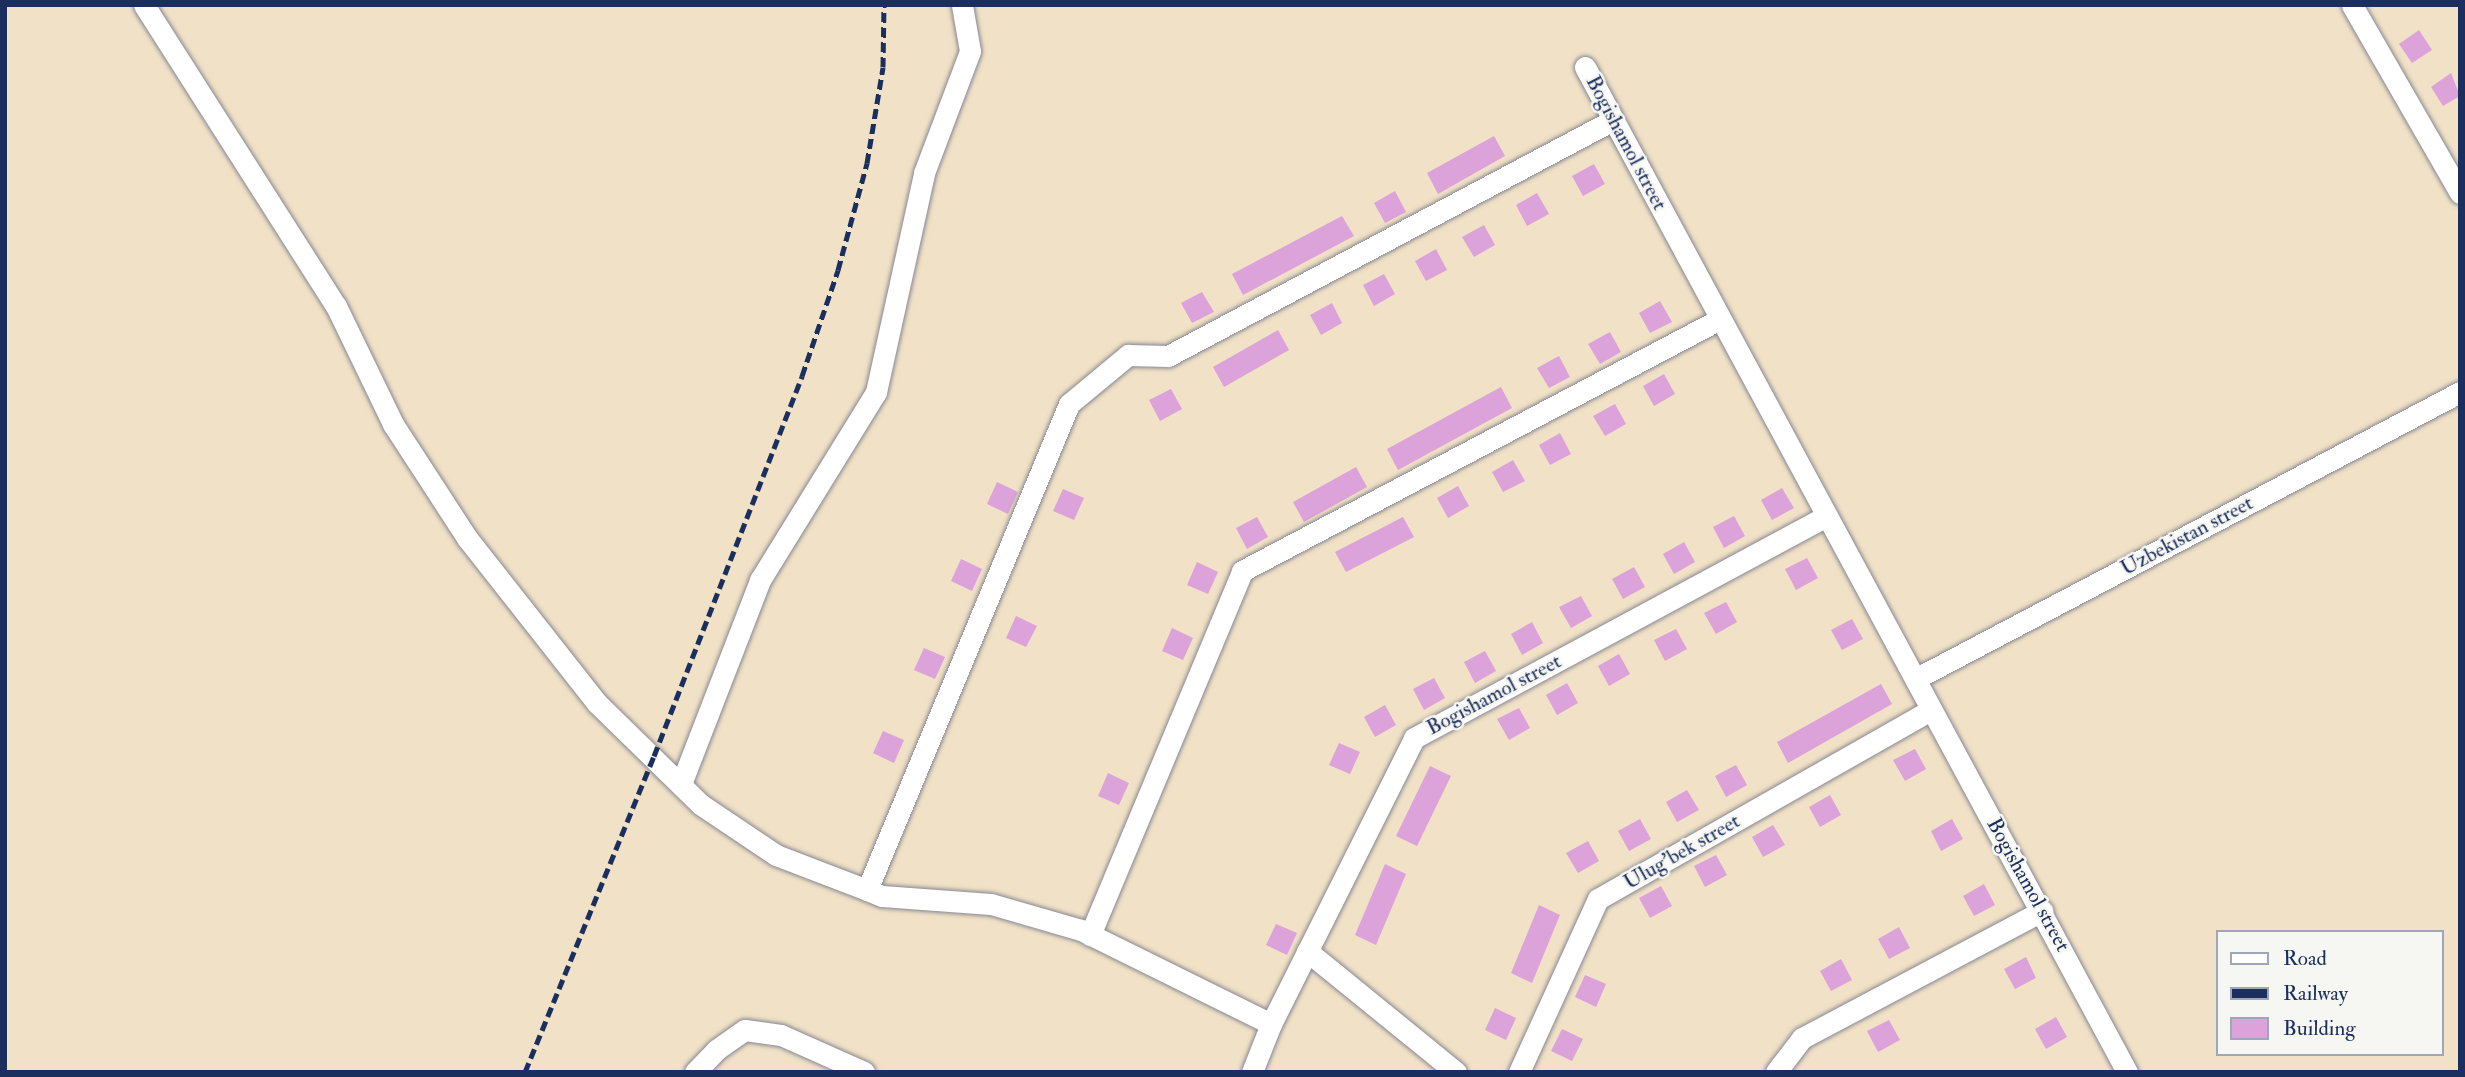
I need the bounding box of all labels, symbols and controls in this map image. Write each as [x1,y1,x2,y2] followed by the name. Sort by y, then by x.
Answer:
[1580,71,1672,215] street label: Bogishamol street
[2117,491,2257,581] street label: Uzbekistan street
[1422,649,1566,741] street label: Bogishamol street
[1620,809,1744,895] street label: Ulug'bek street
[1981,814,2075,956] street label: Bogishamol street
[2216,930,2444,1056] legend
[2283,945,2327,972] text: Road
[2283,980,2348,1007] text: Railway
[2283,1015,2356,1042] text: Building

